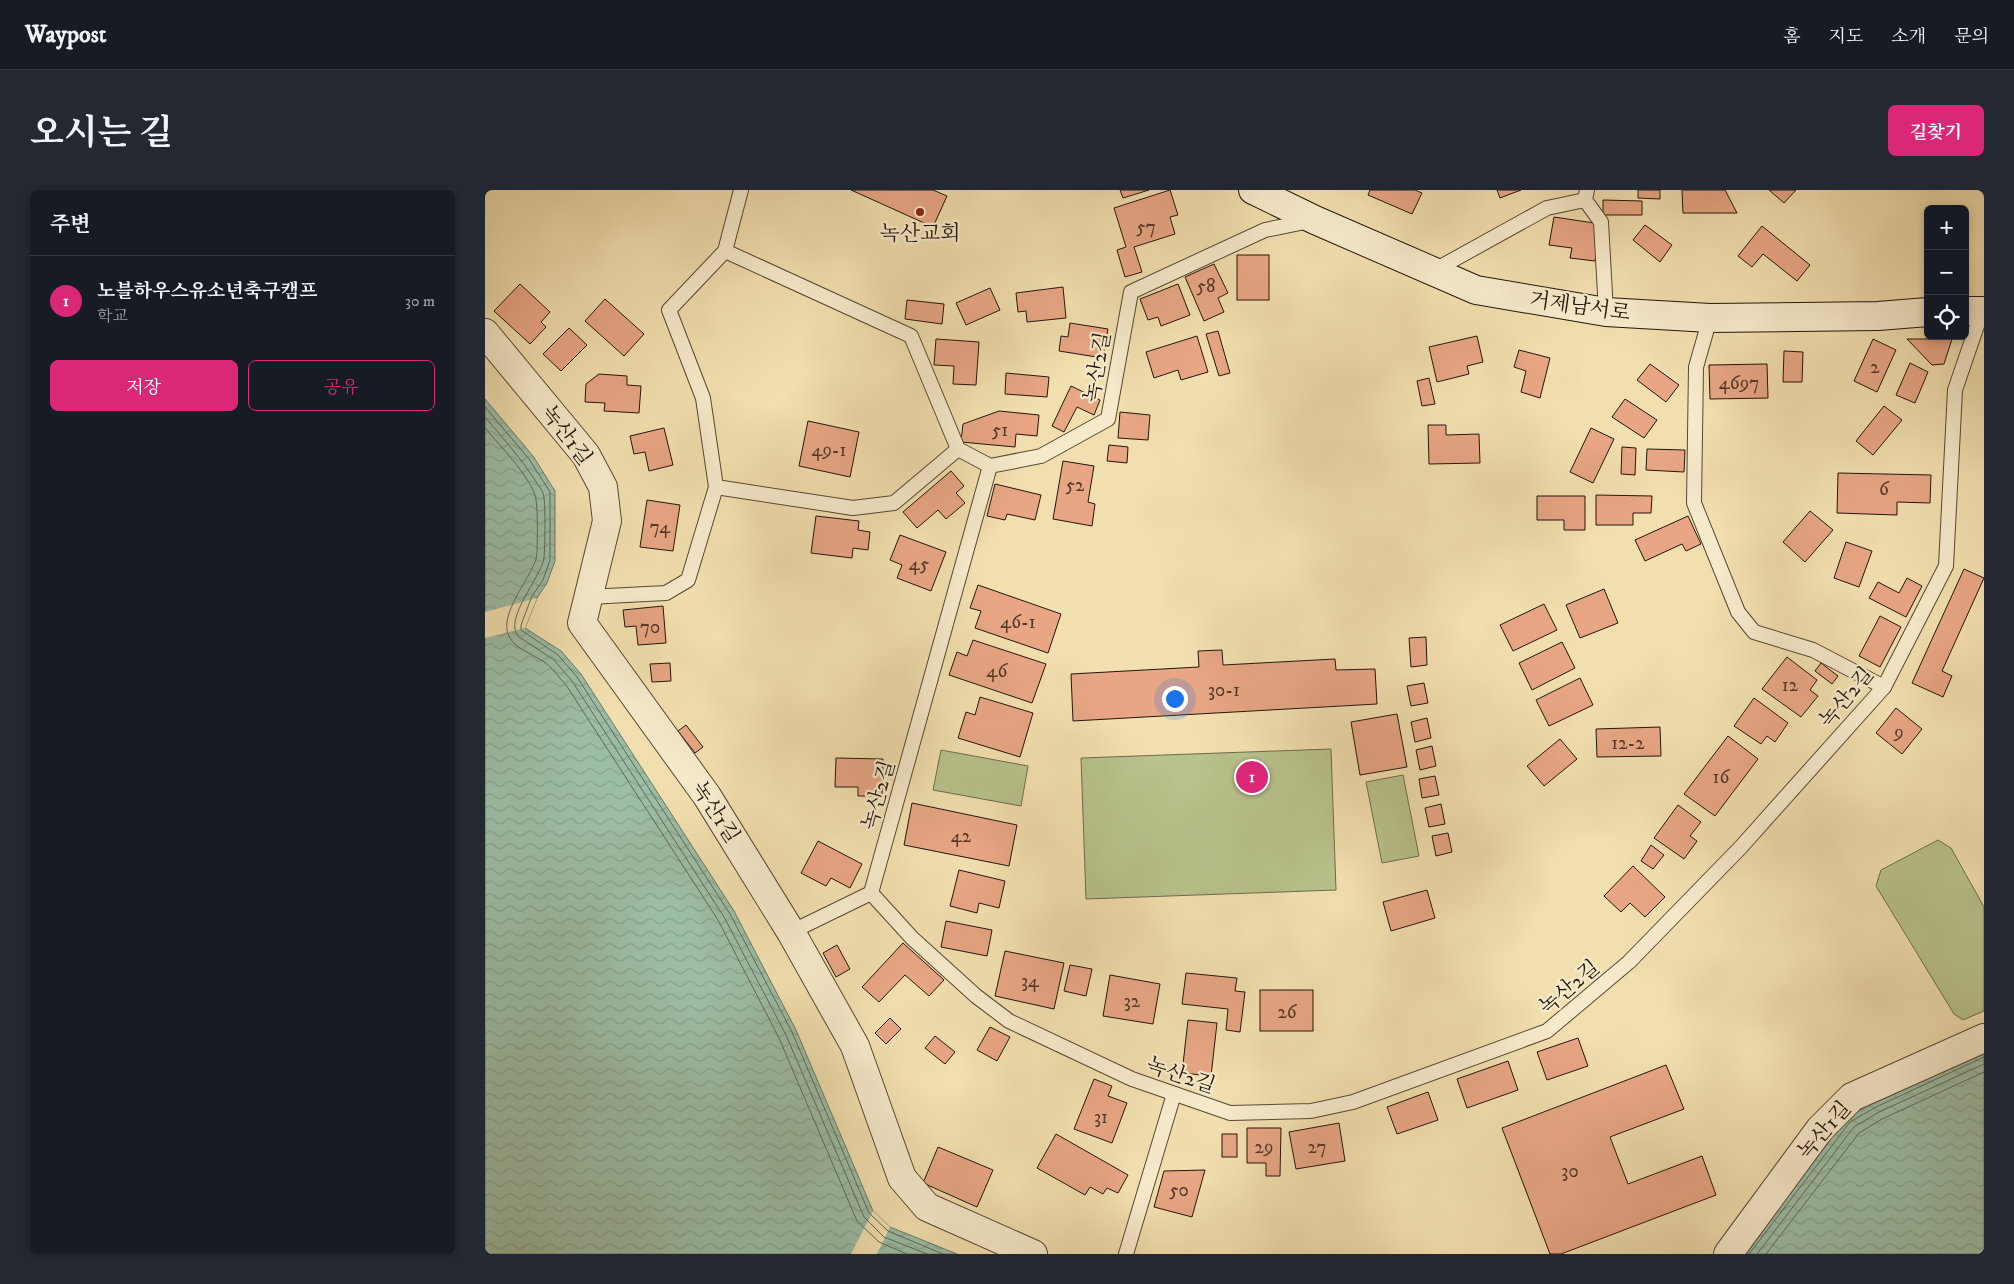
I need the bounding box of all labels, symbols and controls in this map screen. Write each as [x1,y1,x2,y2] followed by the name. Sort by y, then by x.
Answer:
[25,20,106,50] text: Waypost
[1783,26,1801,48] text: 홈
[1829,26,1863,48] text: 지도
[1891,26,1926,48] text: 소개
[1954,26,1989,48] text: 문의
[1888,105,1984,156] button: 길찾기
[30,112,173,156] text: 오시는 길
[1924,205,1969,340] map controls
[1924,205,1969,250] button: +
[914,206,926,218] marker: 녹산교회
[50,212,91,238] text: 주변
[1136,216,1156,239] house number: 57
[879,221,961,247] place label: 녹산교회
[1924,250,1969,295] button: −
[1197,275,1215,298] house number: 58
[97,280,317,303] text: 노블하우스유소년축구캠프
[1528,287,1632,327] street label: 거제남서로
[63,291,69,311] text: 1
[405,291,435,311] text: 30 m
[1924,295,1969,340] button: locate
[97,306,128,326] text: 학교
[1079,330,1117,404] street label: 녹산2길
[1870,356,1880,379] house number: 2
[50,360,238,411] button: 저장
[248,360,435,411] button: 공유
[1719,372,1759,395] house number: 4697
[535,400,597,471] street label: 녹산1길
[992,419,1008,442] house number: 51
[811,439,847,462] house number: 49-1
[1066,474,1085,497] house number: 52
[1879,478,1890,501] house number: 6
[650,516,671,539] house number: 74
[909,553,930,576] house number: 45
[1000,611,1036,634] house number: 46-1
[640,616,660,639] house number: 70
[987,660,1009,683] house number: 46
[1814,662,1880,733] street label: 녹산2길
[1782,674,1799,697] house number: 12
[1208,679,1240,702] house number: 30-1
[1162,686,1188,712] your location
[1893,721,1904,744] house number: 9
[1611,732,1645,755] house number: 12-2
[857,757,901,833] street label: 녹산2길
[1236,758,1268,796] pin: 1
[1713,766,1731,789] house number: 16
[686,777,745,848] street label: 녹산1길
[951,825,972,848] house number: 42
[1534,955,1605,1021] street label: 녹산2길
[1021,970,1040,993] house number: 34
[1124,990,1141,1013] house number: 32
[1277,1001,1298,1024] house number: 26
[1143,1052,1219,1100] street label: 녹산2길
[1792,1096,1857,1165] street label: 녹산1길
[1094,1106,1108,1129] house number: 31
[1255,1136,1273,1159] house number: 29
[1308,1136,1326,1159] house number: 27
[1561,1160,1579,1183] house number: 30
[1169,1179,1189,1202] house number: 50

